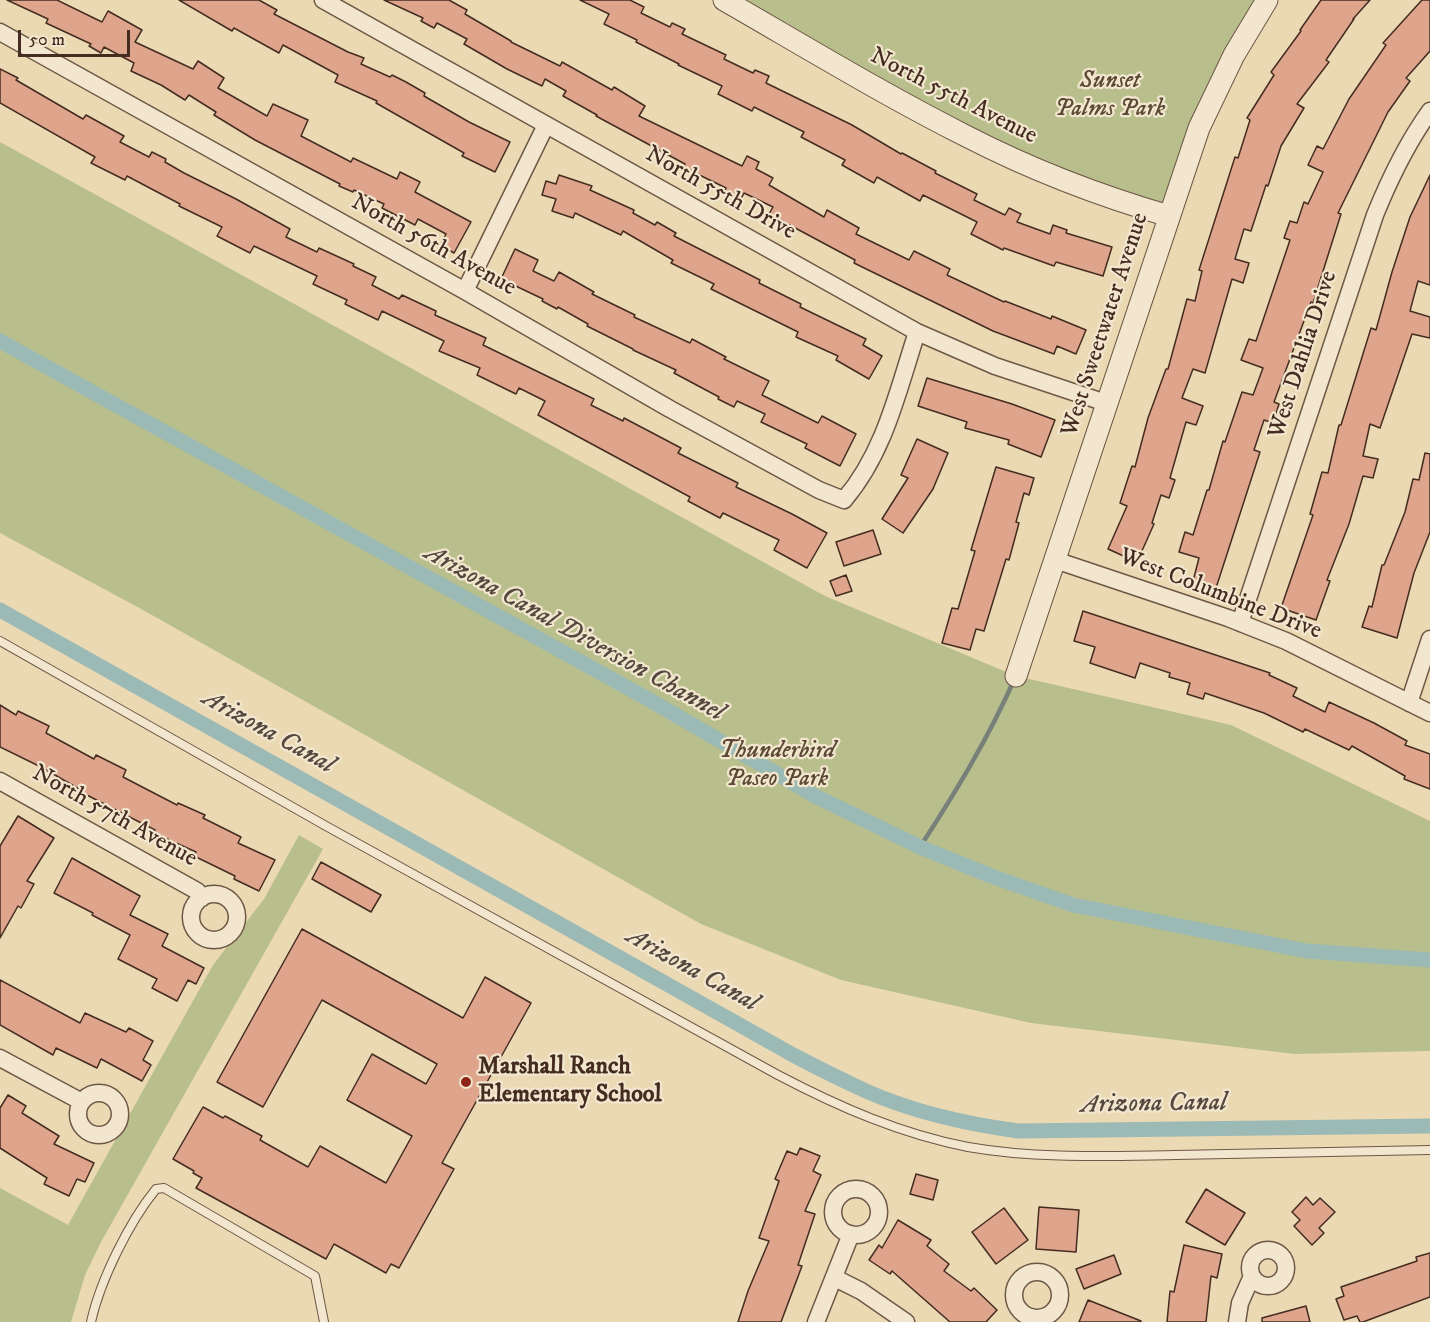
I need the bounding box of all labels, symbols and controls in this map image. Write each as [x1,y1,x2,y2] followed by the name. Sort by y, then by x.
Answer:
[21,18,134,56] scale bar
[29,29,65,51] text: 50 m
[865,42,1041,152] street label: North 55th Avenue
[1055,68,1165,124] park label: Sunset Palms Park
[640,141,800,247] street label: North 55th Drive
[345,189,521,303] street label: North 56th Avenue
[1056,210,1156,440] street label: West Sweetwater Avenue
[1263,268,1345,442] street label: West Dahlia Drive
[419,539,729,729] water label: Arizona Canal Diversion Channel
[1115,543,1325,647] street label: West Columbine Drive
[197,684,339,782] water label: Arizona Canal
[719,738,835,794] park label: Thunderbird Paseo Park
[26,760,202,874] street label: North 57th Avenue
[621,922,763,1020] water label: Arizona Canal
[478,1054,662,1110] place label: Marshall Ranch Elementary School
[459,1075,473,1089] marker: Marshall Ranch Elementary School
[1081,1088,1227,1122] water label: Arizona Canal

